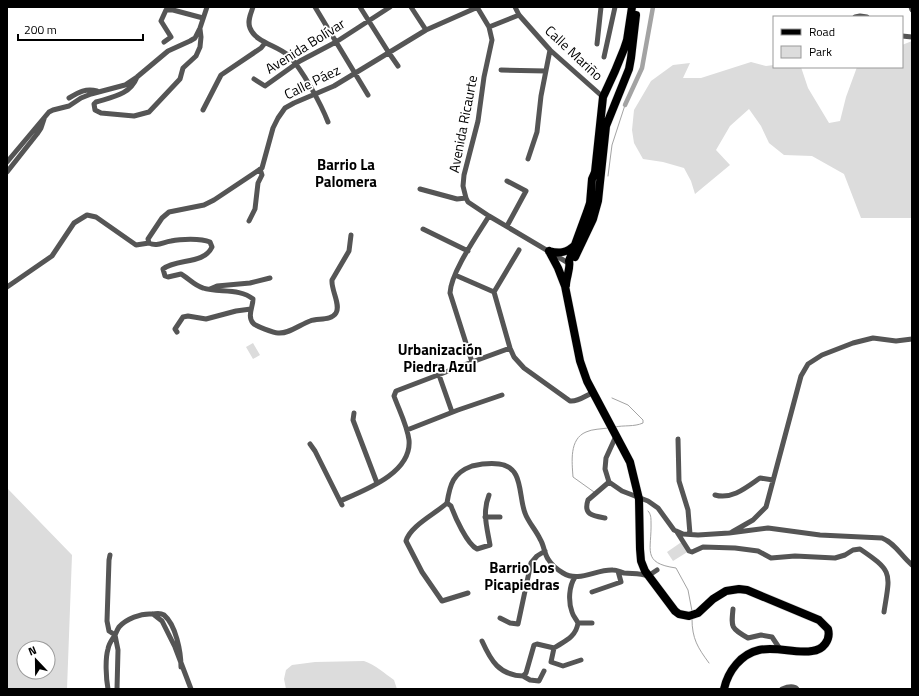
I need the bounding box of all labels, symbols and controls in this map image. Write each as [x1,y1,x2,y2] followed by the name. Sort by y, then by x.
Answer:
[261,13,349,79] street label: Avenida Bolívar
[18,16,143,42] scale bar
[773,16,903,68] legend
[24,20,57,39] text: 200 m
[541,20,608,85] street label: Calle Mariño
[809,22,835,41] text: Road
[809,42,832,61] text: Park
[280,59,343,104] street label: Calle Páez
[443,73,482,174] street label: Avenida Ricaurte
[315,153,377,193] district label: Barrio La Palomera
[398,338,482,378] district label: Urbanización Piedra Azul
[484,556,560,596] district label: Barrio Los Picapiedras
[16,640,56,680] north arrow
[26,642,39,660] text: N

